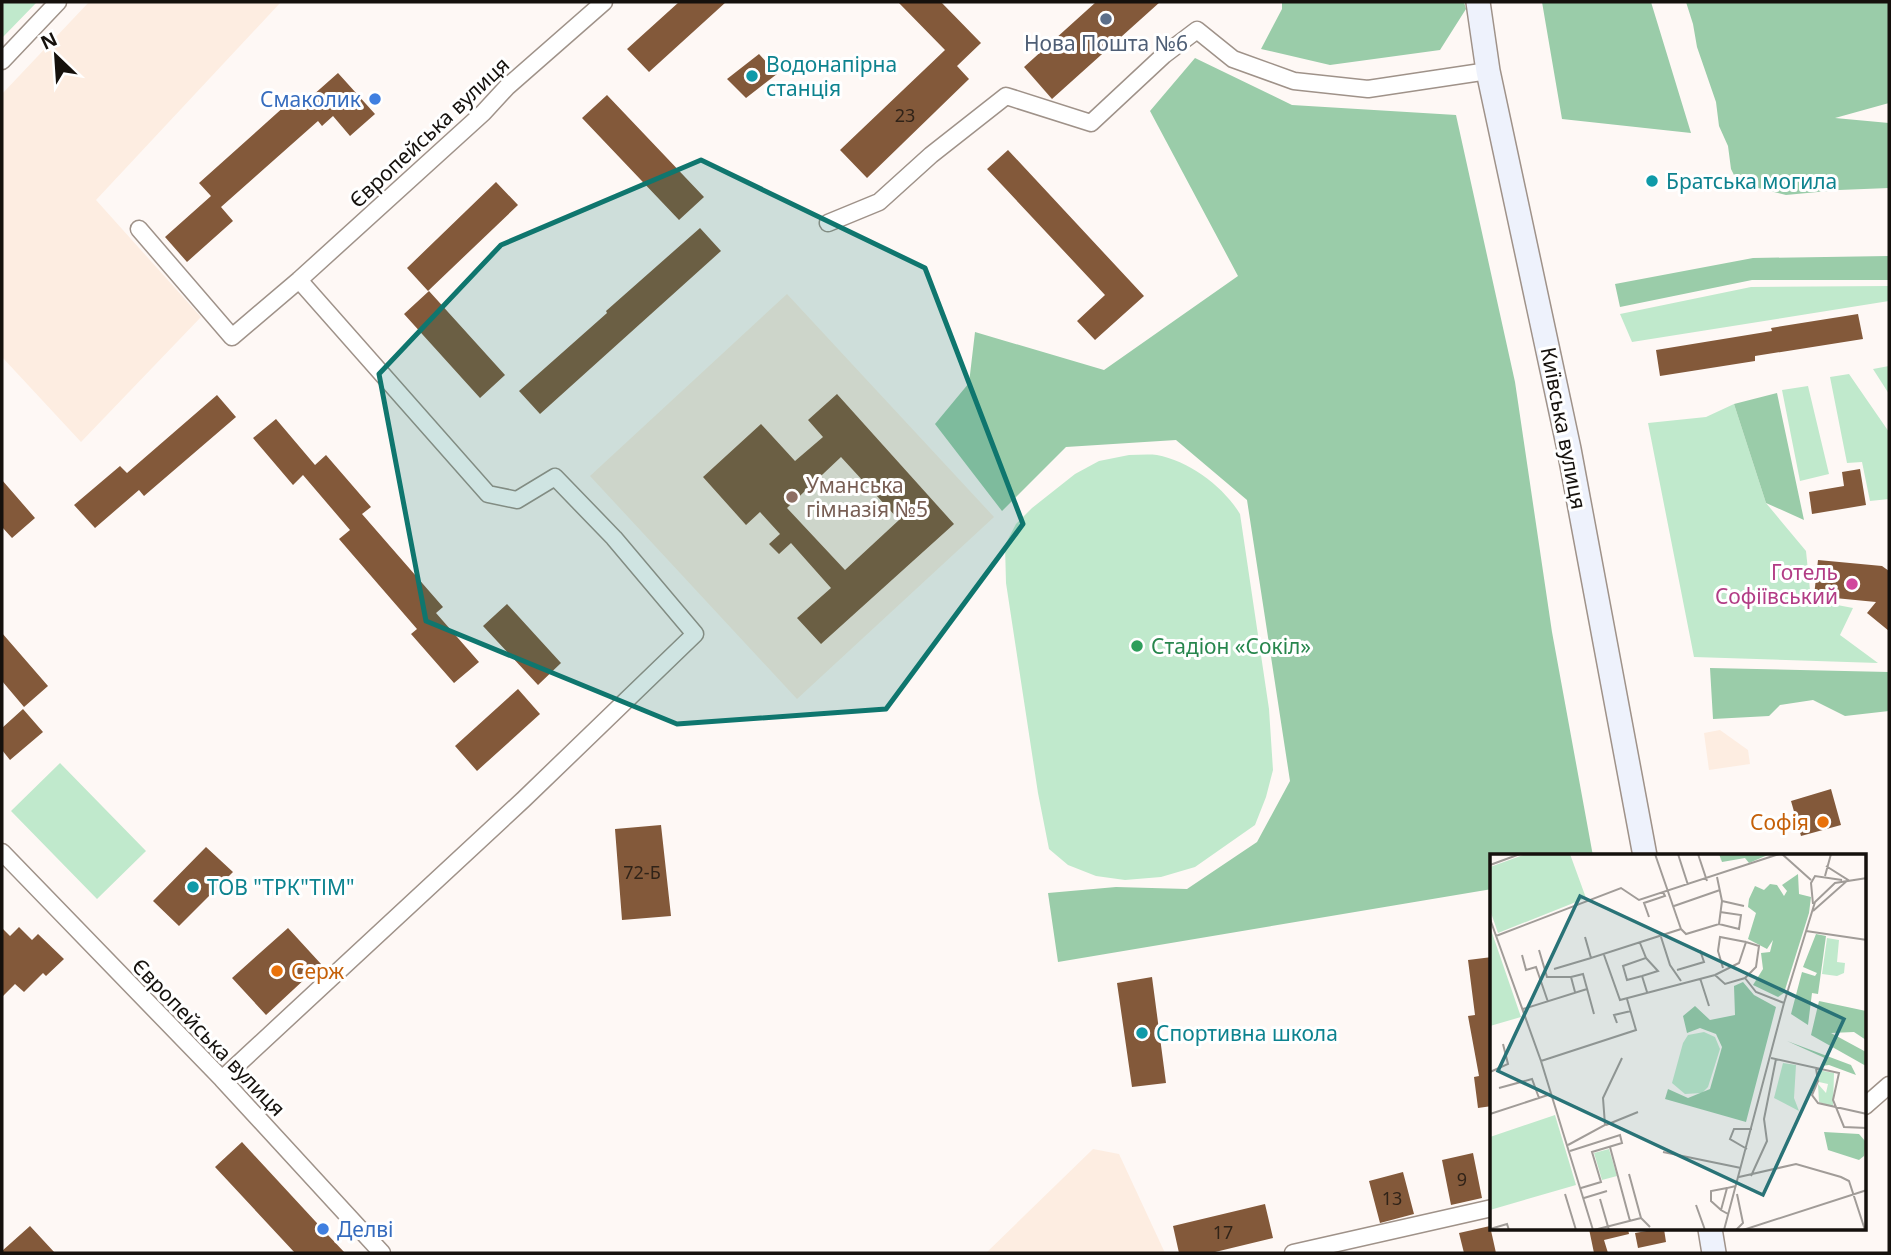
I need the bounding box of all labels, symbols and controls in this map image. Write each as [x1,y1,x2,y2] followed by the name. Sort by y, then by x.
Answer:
[1098,11,1114,27] marker: Нова Пошта №6
[21,21,91,91] north arrow
[36,26,61,56] text: N
[1024,29,1188,57] place label: Нова Пошта №6
[343,50,515,214] street label: Європейська вулиця
[766,50,897,102] place label: Водонапірна станція
[744,68,760,84] marker: Водонапірна станція
[260,85,361,113] place label: Смаколик
[367,91,383,107] marker: Смаколик
[895,103,915,127] house number: 23
[1666,167,1837,195] place label: Братська могила
[1644,173,1660,189] marker: Братська могила
[1535,344,1593,512] street label: Київська вулиця
[806,471,928,523] place label: Уманська гімназія №5
[784,489,800,505] marker: Уманська гімназія №5
[1715,558,1838,610] place label: Готель Софіївський
[1844,576,1860,592] marker: Готель Софіївський
[1151,632,1311,660] place label: Стадіон «Сокіл»
[1129,638,1145,654] marker: Стадіон «Сокіл»
[1750,808,1809,836] place label: Софія
[1815,814,1831,830] marker: Софія
[1490,854,1867,1230] inset map
[623,860,661,884] house number: 72-Б
[207,873,355,901] place label: ТОВ "ТРК"ТІМ"
[185,879,201,895] marker: ТОВ "ТРК"ТІМ"
[126,952,292,1122] street label: Європейська вулиця
[291,957,344,985] place label: Серж
[269,963,285,979] marker: Серж
[1156,1019,1338,1047] place label: Спортивна школа
[1134,1025,1150,1041] marker: Спортивна школа
[1457,1167,1467,1191] house number: 9
[1382,1186,1402,1210] house number: 13
[337,1215,393,1243] place label: Делві
[1213,1220,1233,1244] house number: 17
[315,1221,331,1237] marker: Делві

